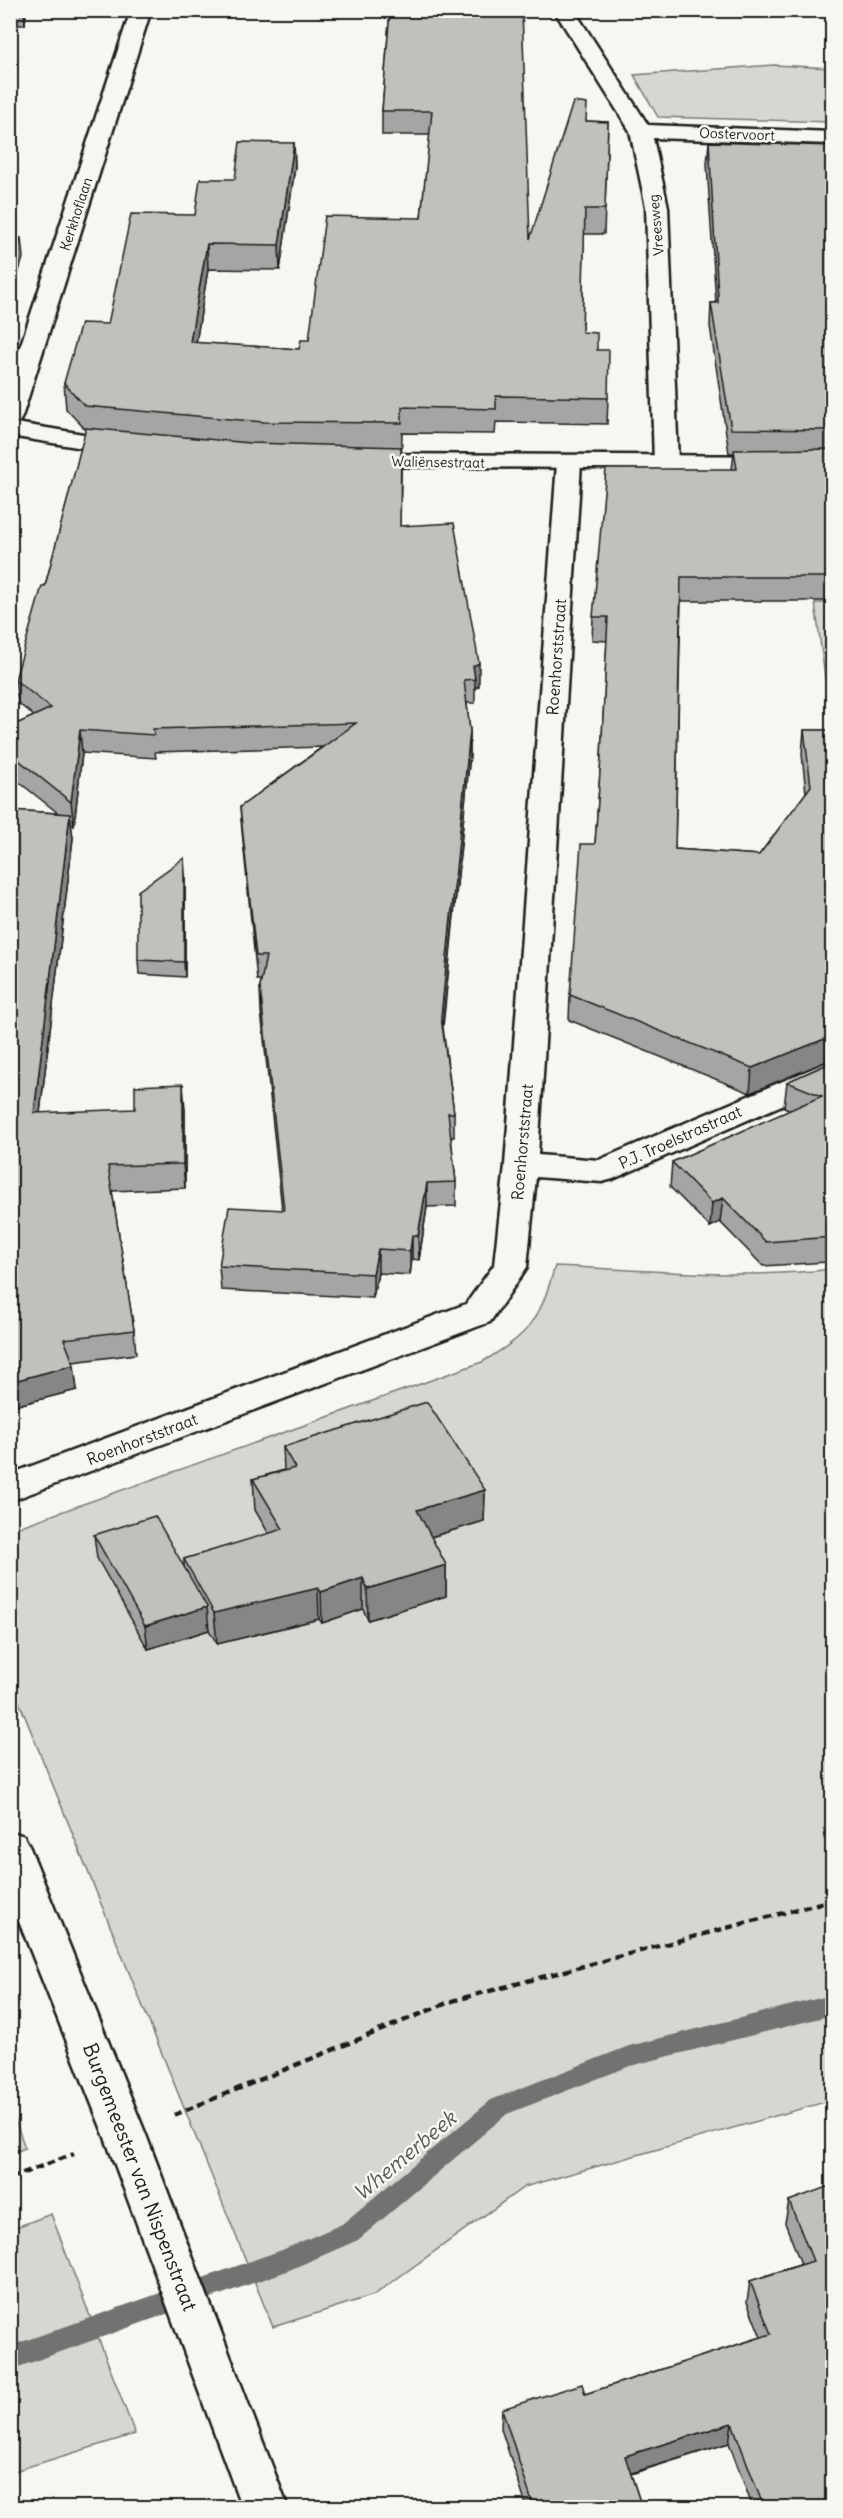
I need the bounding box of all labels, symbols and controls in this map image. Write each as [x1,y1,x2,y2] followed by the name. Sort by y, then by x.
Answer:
[699,124,775,144] street label: Oostervoort
[56,175,96,253] street label: Kerkhoflaan
[644,194,668,256] street label: Vreesweg
[391,452,485,472] street label: Waliënsestraat
[542,597,570,716] street label: Roenhorststraat
[507,1082,537,1201] street label: Roenhorststraat
[615,1101,745,1173] street label: P.J. Troelstrastraat
[84,1408,201,1469] street label: Roenhorststraat
[78,2039,203,2314] street label: Burgemeester van Nispenstraat
[348,2104,463,2206] water label: Whemerbeek

